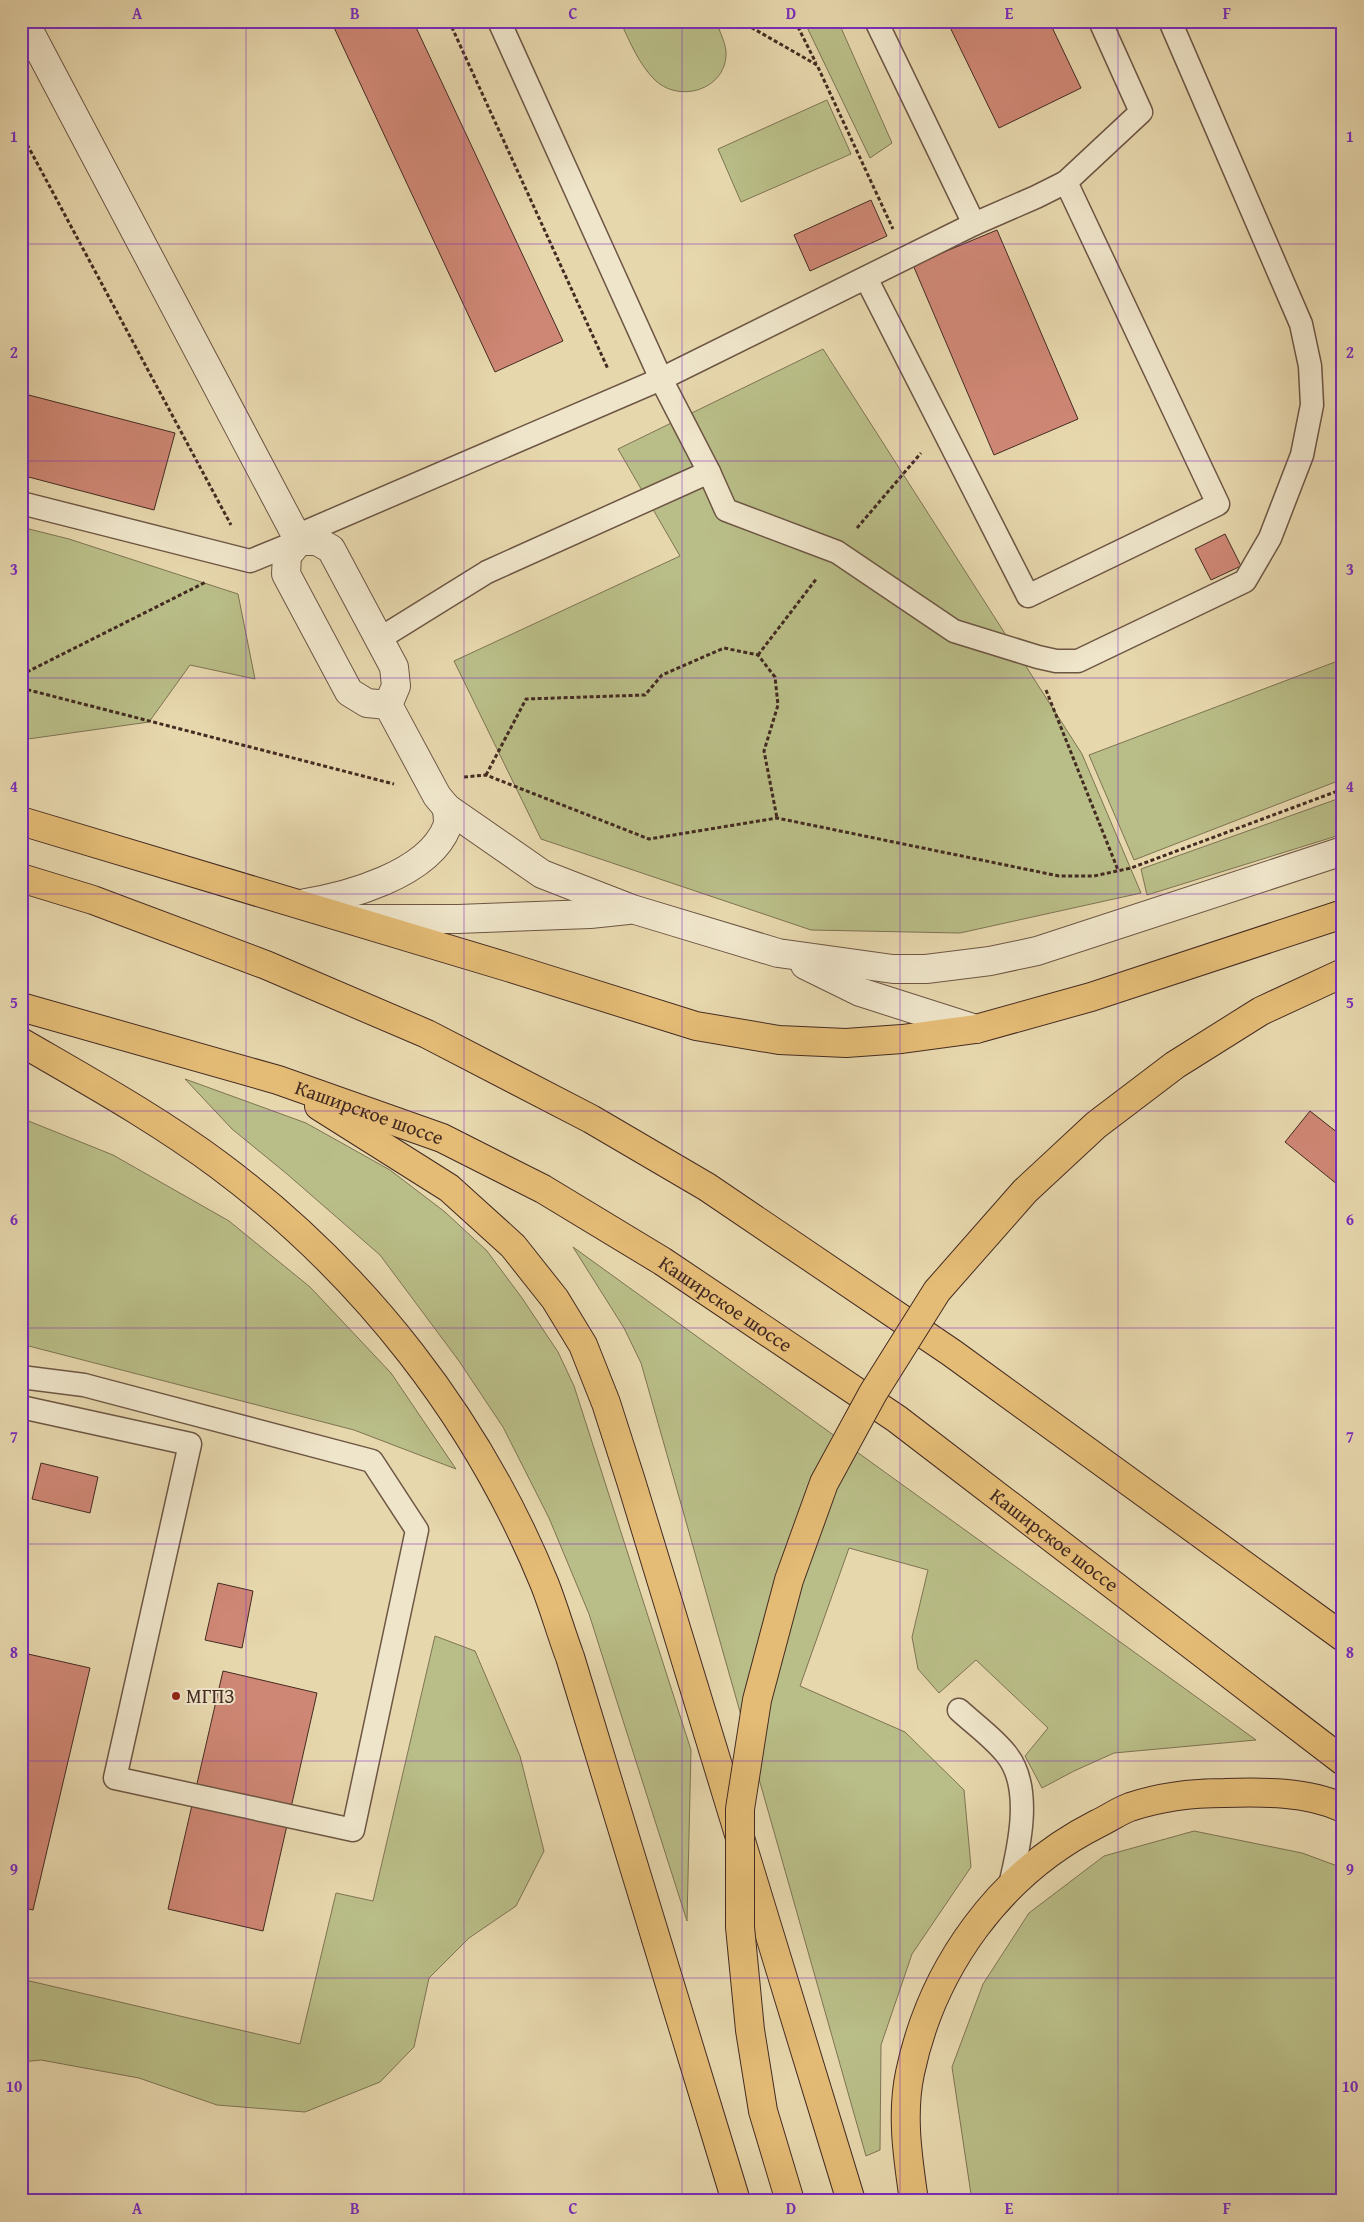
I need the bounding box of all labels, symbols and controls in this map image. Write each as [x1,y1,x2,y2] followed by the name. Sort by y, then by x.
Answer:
[132,1,143,25] text: A
[350,1,360,25] text: B
[568,1,578,25] text: C
[786,1,796,25] text: D
[1005,1,1014,25] text: E
[1223,1,1231,25] text: F
[10,124,18,148] text: 1
[1346,124,1354,148] text: 1
[10,340,18,364] text: 2
[1346,340,1354,364] text: 2
[10,557,18,581] text: 3
[1346,557,1354,581] text: 3
[10,774,18,798] text: 4
[1346,774,1354,798] text: 4
[10,990,18,1014] text: 5
[1346,990,1354,1014] text: 5
[291,1072,448,1151] street label: Каширское шоссе
[10,1207,18,1231] text: 6
[1346,1207,1354,1231] text: 6
[653,1248,799,1359] street label: Каширское шоссе
[10,1424,18,1448] text: 7
[1346,1424,1354,1448] text: 7
[984,1481,1125,1598] street label: Каширское шоссе
[10,1640,18,1664] text: 8
[1346,1640,1354,1664] text: 8
[186,1681,235,1710] place label: МГПЗ
[170,1690,182,1702] marker: МГПЗ
[10,1857,18,1881] text: 9
[1346,1857,1354,1881] text: 9
[6,2074,22,2098] text: 10
[1342,2074,1358,2098] text: 10
[132,2196,143,2220] text: A
[350,2196,360,2220] text: B
[568,2196,578,2220] text: C
[786,2196,796,2220] text: D
[1005,2196,1014,2220] text: E
[1223,2196,1231,2220] text: F

